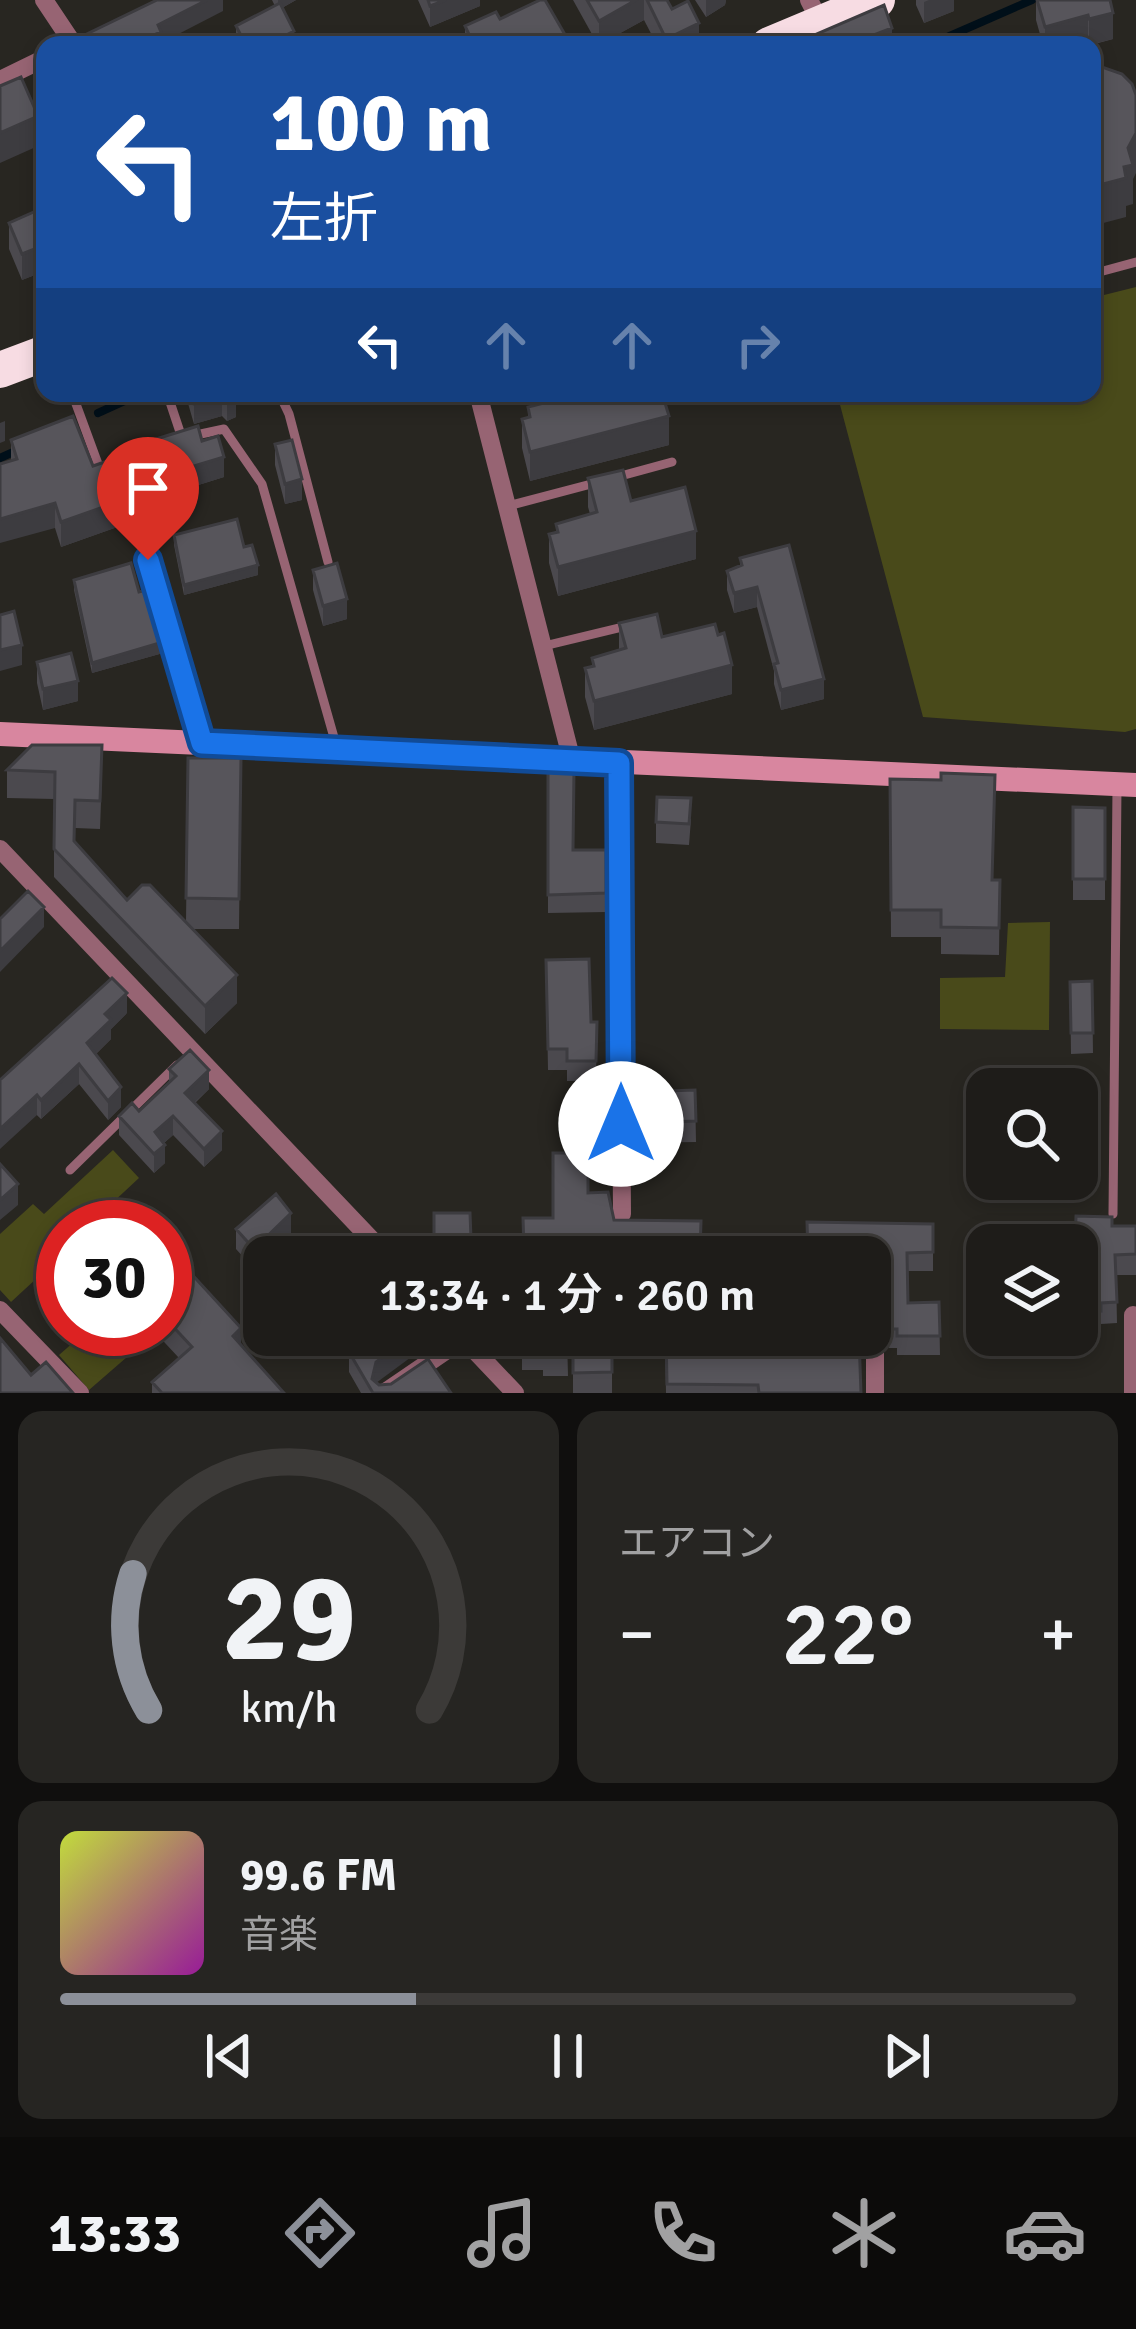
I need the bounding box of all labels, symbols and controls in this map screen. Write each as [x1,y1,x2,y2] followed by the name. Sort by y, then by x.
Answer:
[270,71,492,175] text: 100 m
[72,84,228,240] icon: left
[270,186,378,253] text: 左折
[347,312,413,378] icon: left
[473,312,539,378] icon: ahead
[599,312,665,378] icon: ahead
[725,312,791,378] icon: right
[97,437,199,560] pin
[115,455,181,521] icon: arrive
[558,1061,684,1187] position arrow
[966,1068,1098,1356] map controls
[966,1068,1098,1200] button: search
[36,1200,192,1356] speed limit sign: 30
[966,1224,1098,1356] button: layers
[379,1268,755,1323] text: 13:34 · 1 分 · 260 m
[619,1519,775,1567] text: エアコン
[221,1542,356,1695] text: 29
[782,1579,913,1690] text: 22°
[619,1594,655,1675] text: −
[1040,1594,1076,1675] text: +
[240,1682,337,1735] text: km/h
[240,1848,397,1903] text: 99.6 FM
[240,1911,318,1959] text: 音楽
[196,2023,262,2089] icon: previous
[535,2023,601,2089] icon: pause
[874,2023,940,2089] icon: next
[278,2191,362,2275] icon: directions
[460,2191,544,2275] icon: music
[641,2191,725,2275] icon: phone
[822,2191,906,2275] icon: climate
[1003,2191,1087,2275] icon: car
[49,2200,181,2267] text: 13:33

